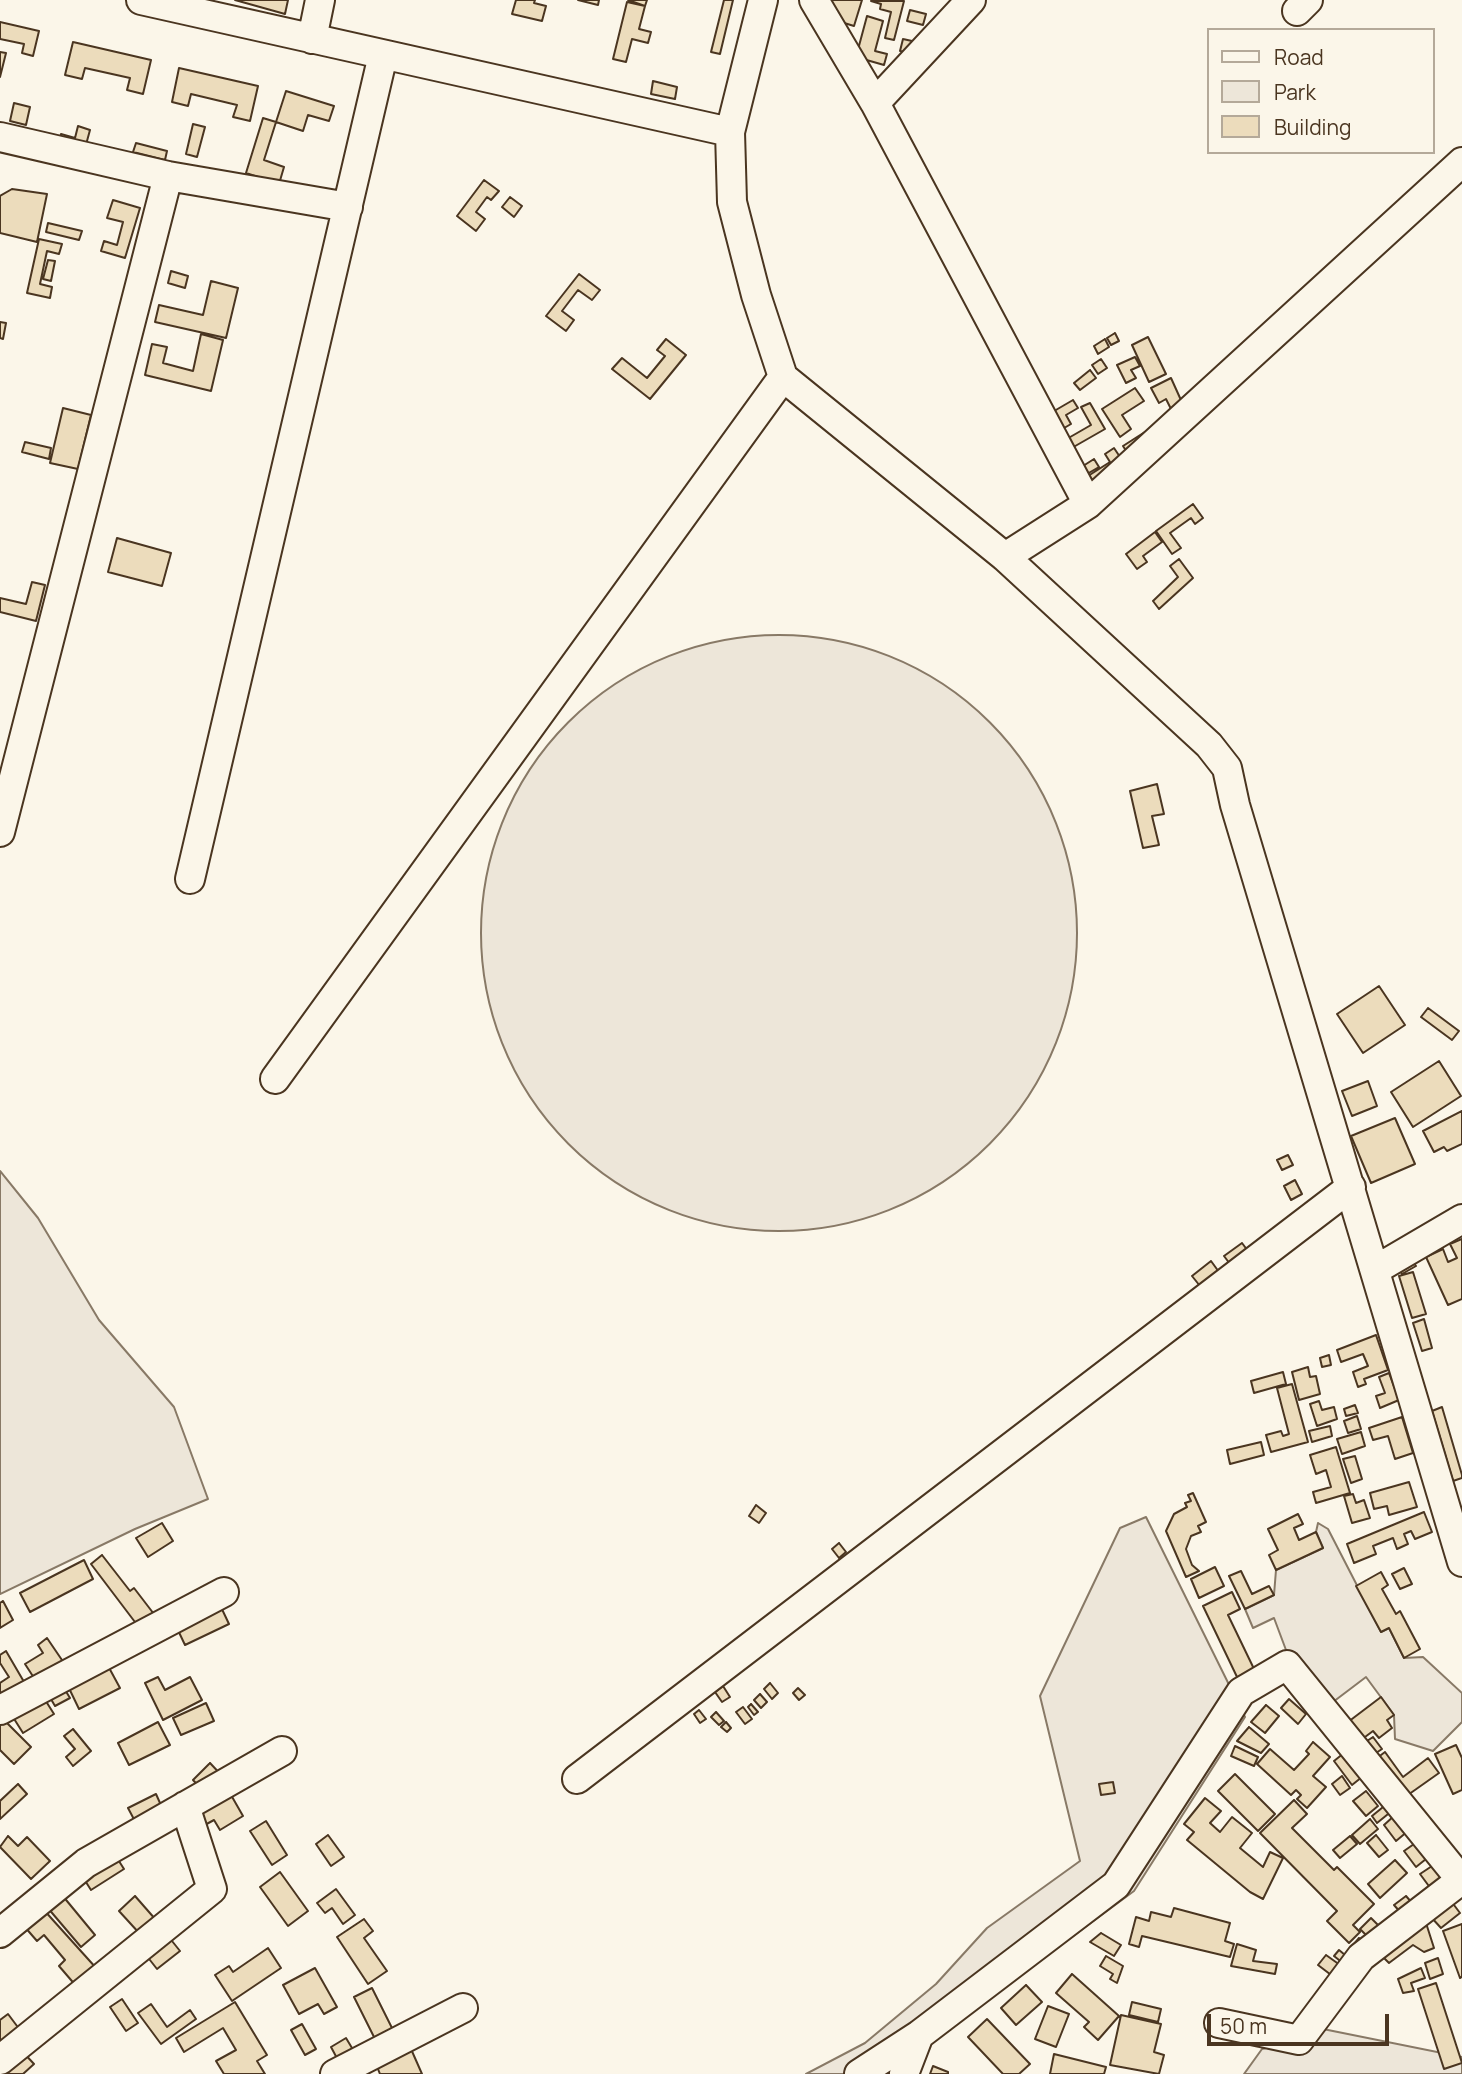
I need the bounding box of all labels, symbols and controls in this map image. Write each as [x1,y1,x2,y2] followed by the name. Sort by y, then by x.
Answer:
[1206,28,1434,154] legend
[1274,43,1324,71] text: Road
[1274,78,1316,106] text: Park
[1274,113,1351,141] text: Building
[1210,2000,1392,2044] scale bar
[1220,2012,1267,2040] text: 50 m

